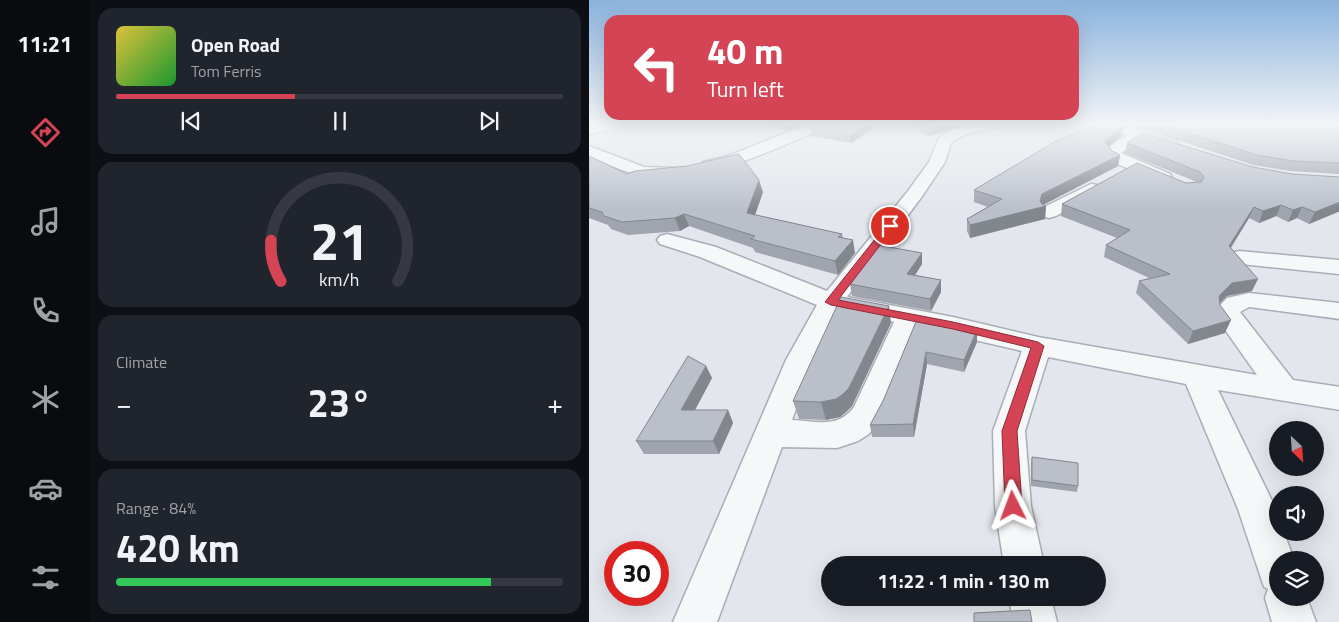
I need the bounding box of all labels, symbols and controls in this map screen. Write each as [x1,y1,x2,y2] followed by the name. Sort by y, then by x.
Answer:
[707,24,783,78] text: 40 m
[18,27,72,61] text: 11:21
[191,30,280,59] text: Open Road
[624,35,689,100] icon: left
[191,59,262,83] text: Tom Ferris
[707,72,784,106] text: Turn left
[177,107,205,135] icon: previous
[326,107,354,135] icon: pause
[475,107,503,135] icon: next
[28,115,63,150] icon: directions
[310,201,369,280] text: 21
[28,204,63,239] icon: music
[869,205,911,247] pin
[876,212,904,240] icon: arrive
[319,266,360,293] text: km/h
[28,293,63,328] icon: phone
[116,350,167,374] text: Climate
[308,374,371,432] text: 23°
[28,382,63,417] icon: climate
[116,382,132,425] text: −
[547,382,563,425] text: +
[1269,421,1324,476] north arrow
[1269,421,1324,606] map controls
[28,471,63,506] icon: car
[986,479,1038,531] position arrow
[1269,486,1324,541] button: sound
[116,496,196,520] text: Range · 84%
[116,519,240,577] text: 420 km
[604,541,669,606] speed limit sign: 30
[1269,551,1324,606] button: layers
[28,560,63,595] icon: filters
[877,566,1050,595] text: 11:22 · 1 min · 130 m

